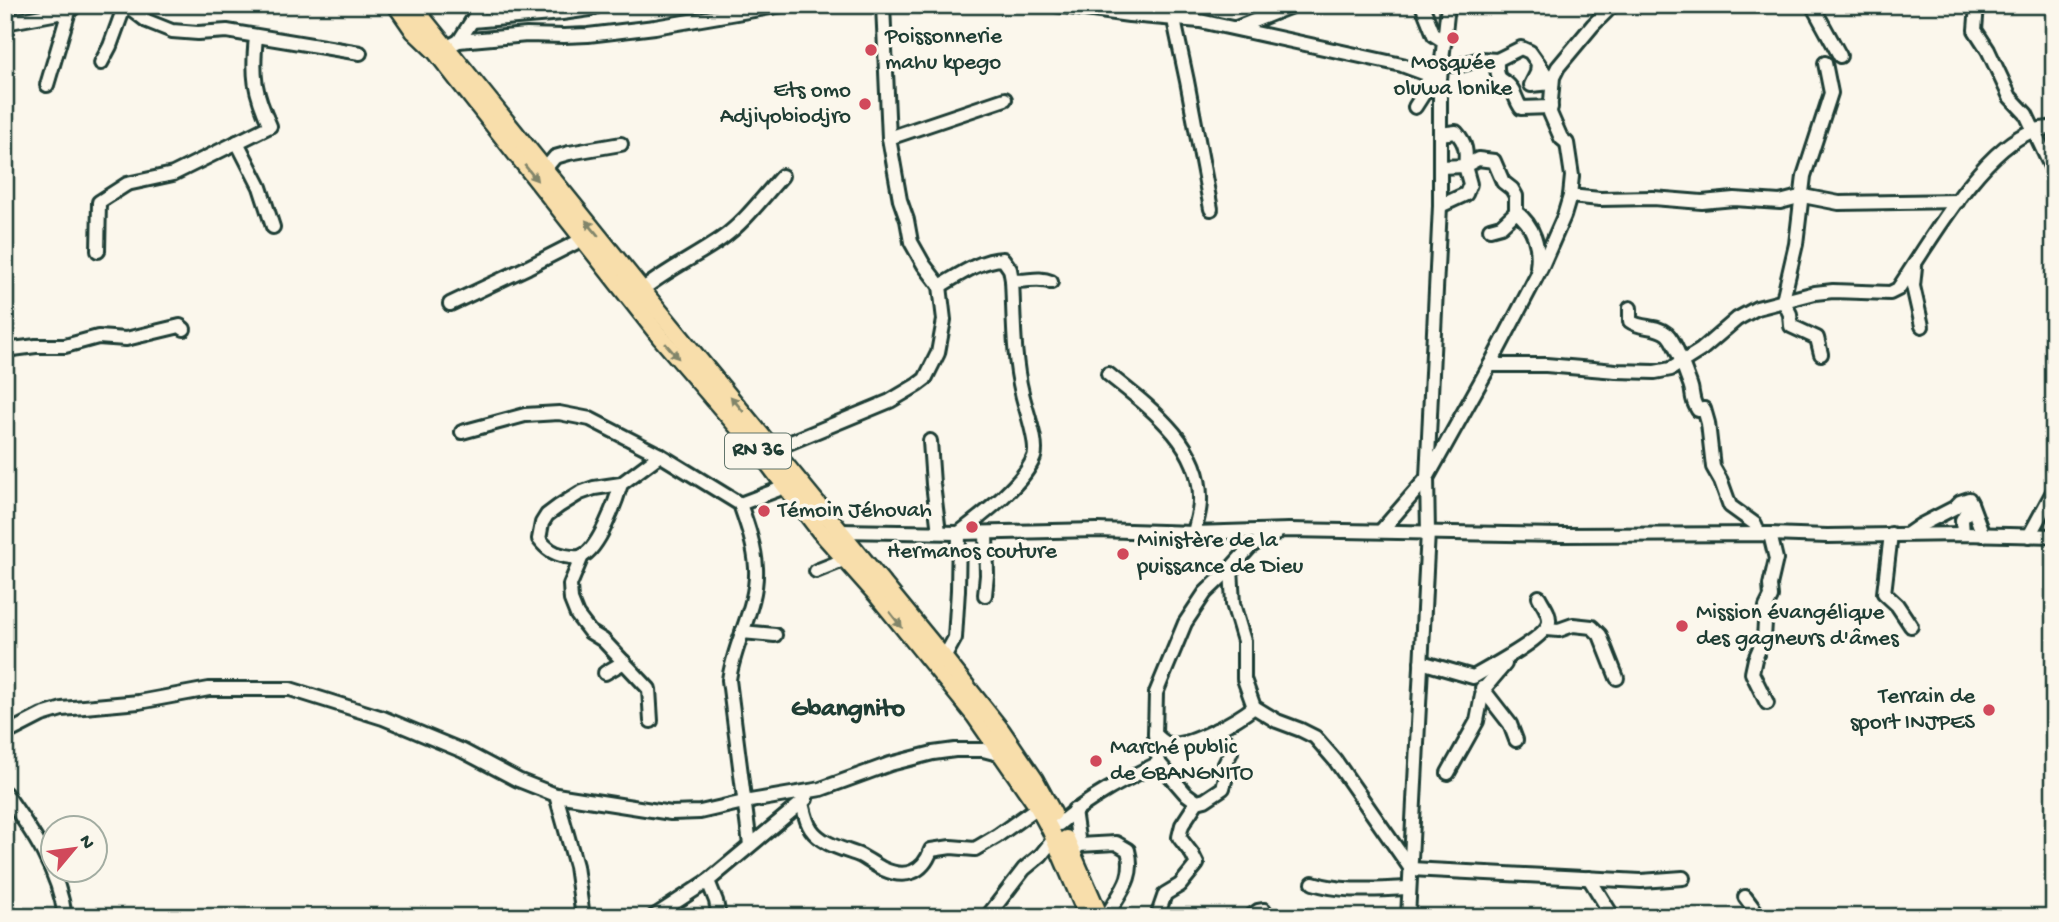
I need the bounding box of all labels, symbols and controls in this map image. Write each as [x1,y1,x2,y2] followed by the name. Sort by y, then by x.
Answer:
[884,24,1003,77] place label: Poissonnerie mahu kpego
[1445,30,1461,46] marker: Mosquée oluwa lonike
[863,42,879,58] marker: Poissonnerie mahu kpego
[1394,50,1514,103] place label: Mosquée oluwa lonike
[720,78,851,131] place label: Ets omo Adjiyobiodjro
[857,96,873,112] marker: Ets omo Adjiyobiodjro
[523,163,538,181] one-way arrow
[585,220,600,238] one-way arrow
[664,342,679,359] one-way arrow
[729,395,745,413] one-way arrow
[725,434,791,468] road number: RN 36
[776,498,932,525] place label: Témoin Jéhovah
[756,503,772,519] marker: Témoin Jéhovah
[964,519,980,535] marker: Hermanos couture
[1136,528,1304,581] place label: Ministère de la puissance de Dieu
[887,539,1058,566] place label: Hermanos couture
[1115,546,1131,562] marker: Ministère de la puissance de Dieu
[1696,600,1899,653] place label: Mission évangélique des gagneurs d'âmes
[888,610,903,628] one-way arrow
[1674,618,1690,634] marker: Mission évangélique des gagneurs d'âmes
[1850,684,1976,737] place label: Terrain de sport INJPES
[791,695,905,726] district label: Gbangnito
[1981,702,1997,718] marker: Terrain de sport INJPES
[1110,735,1254,788] place label: Marché public de GBANGNITO
[1088,753,1104,769] marker: Marché public de GBANGNITO
[38,814,108,884] north arrow
[73,831,99,853] text: N

